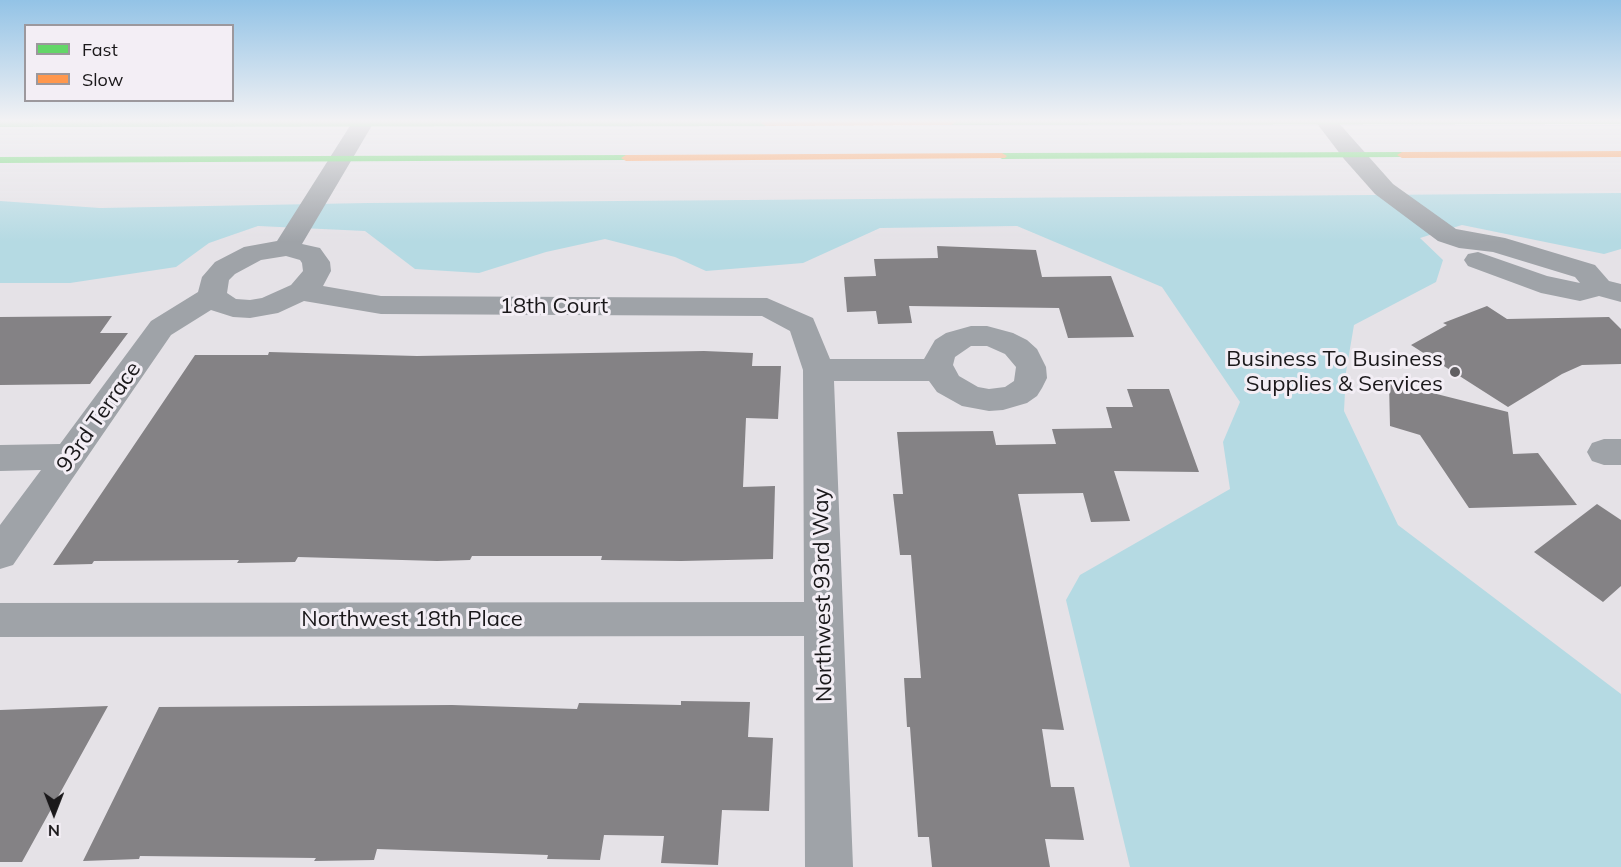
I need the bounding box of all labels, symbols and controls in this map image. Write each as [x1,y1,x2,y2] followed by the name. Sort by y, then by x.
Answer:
[24,24,234,102] legend
[82,38,118,61] text: Fast
[82,68,123,91] text: Slow
[500,293,608,319] street label: 18th Court
[1226,346,1443,398] place label: Business To Business Supplies & Services
[51,357,147,477] street label: 93rd Terrace
[1448,365,1462,379] marker: Business To Business Supplies & Services
[808,488,838,702] street label: Northwest 93rd Way
[301,606,523,632] street label: Northwest 18th Place
[24,783,84,843] north arrow
[48,821,60,841] text: N

